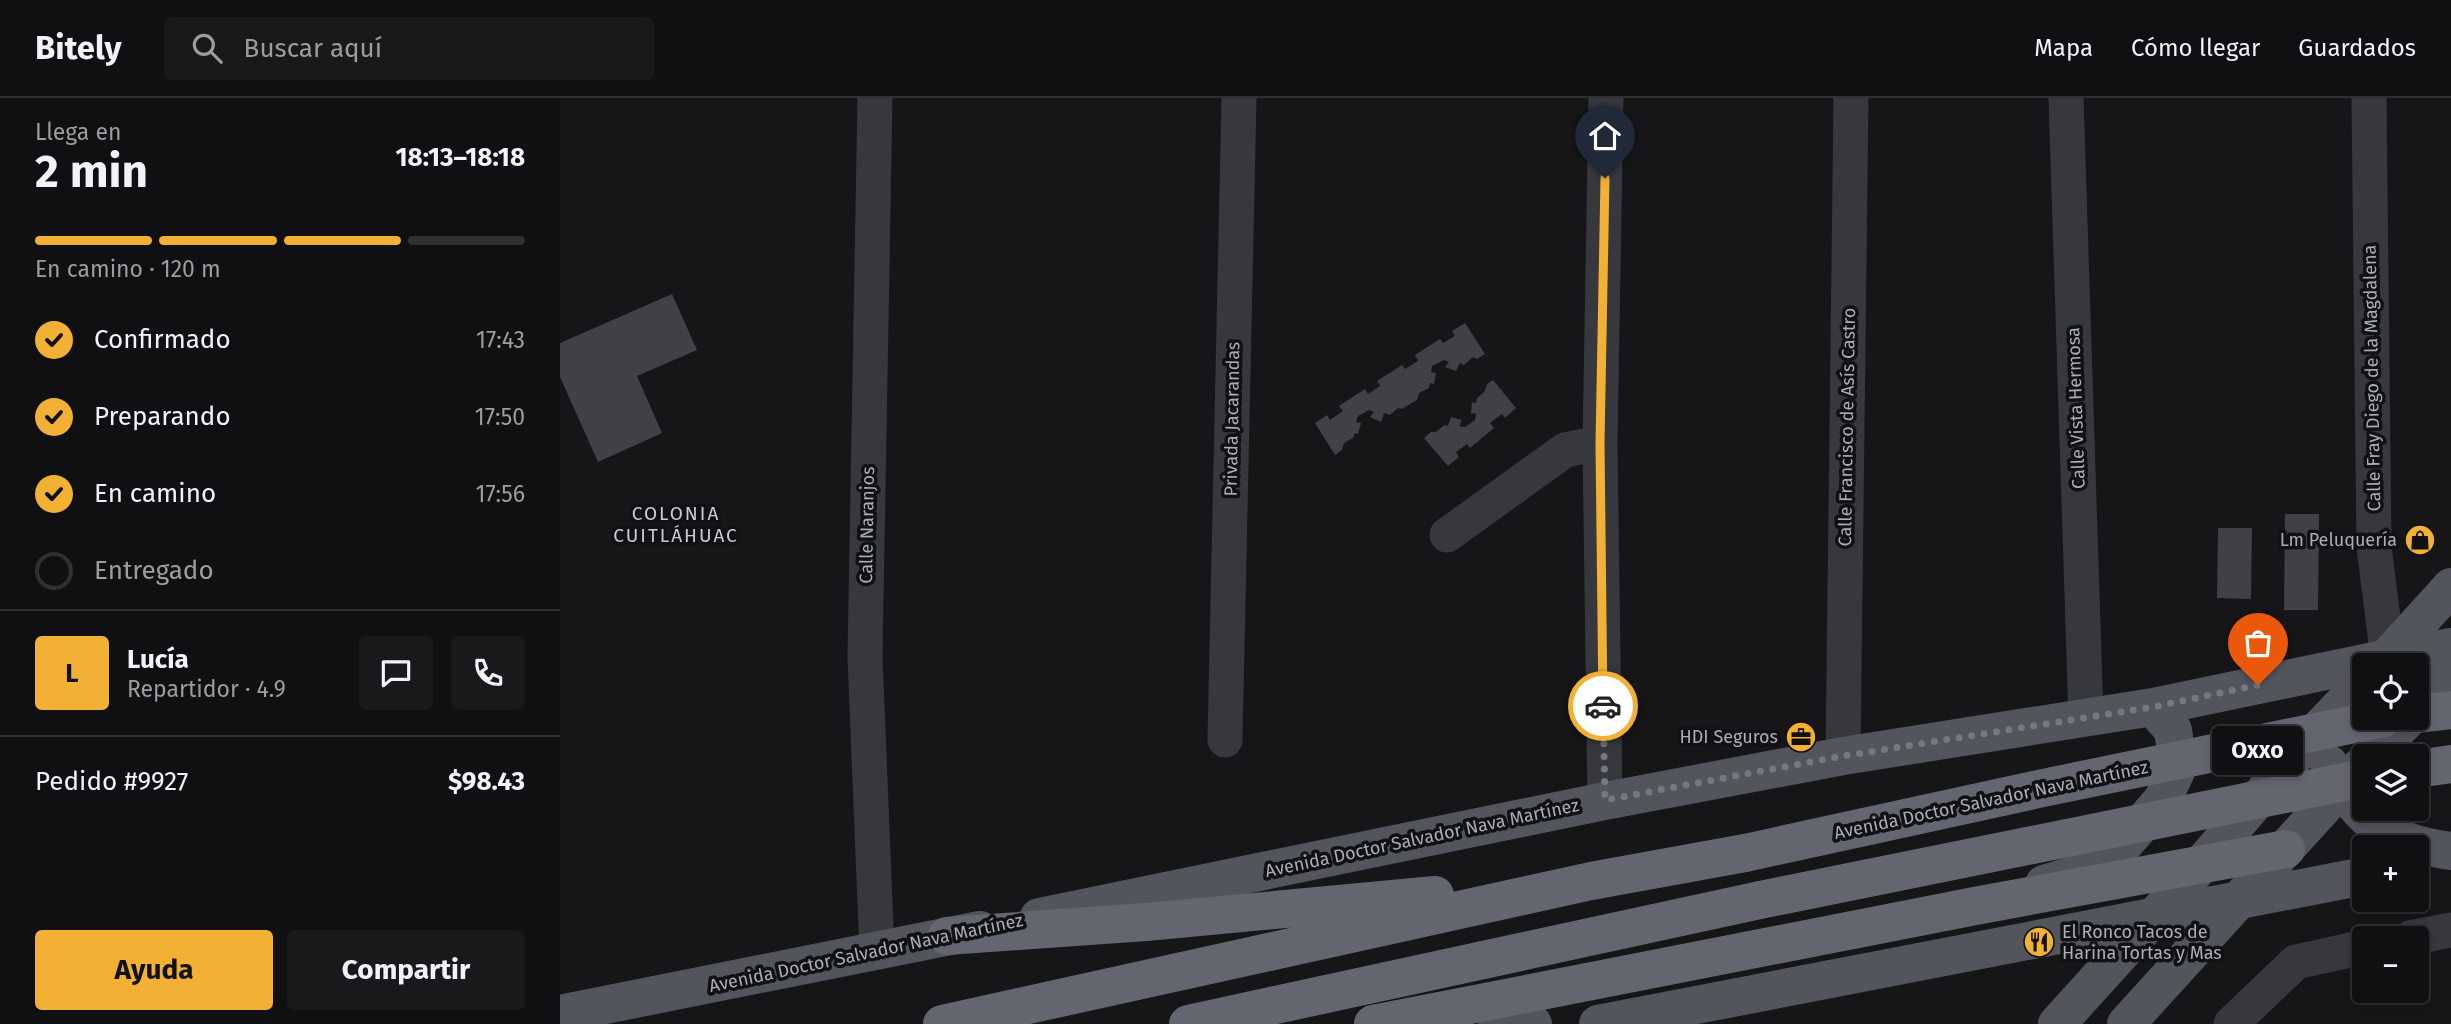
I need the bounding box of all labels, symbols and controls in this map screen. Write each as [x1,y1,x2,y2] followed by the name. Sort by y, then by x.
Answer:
[164,17,654,80] search box
[35,28,122,68] text: Bitely
[188,29,226,67] icon: search
[244,33,382,64] text: Buscar aquí
[2034,34,2093,62] text: Mapa
[2131,34,2260,62] text: Cómo llegar
[2298,34,2416,62] text: Guardados
[1575,106,1635,178] pin
[1586,117,1624,155] icon: home
[35,118,121,146] text: Llega en
[395,142,525,173] text: 18:13–18:18
[35,144,148,199] text: 2 min
[2359,245,2385,511] street label: Calle Fray Diego de la Magdalena
[35,255,221,283] text: En camino · 120 m
[1834,307,1860,547] street label: Calle Francisco de Asís Castro
[35,321,73,359] icon: check
[94,324,231,355] text: Confirmado
[476,326,525,354] text: 17:43
[2062,327,2090,489] street label: Calle Vista Hermosa
[1220,341,1244,497] street label: Privada Jacarandas
[35,398,73,436] icon: check
[94,401,231,432] text: Preparando
[475,403,525,431] text: 17:50
[855,466,879,584] street label: Calle Naranjos
[35,475,73,513] icon: check
[94,478,216,509] text: En camino
[475,480,525,508] text: 17:56
[613,502,739,547] district label: COLONIA CUITLÁHUAC
[2403,523,2437,557] shop icon: Lm Peluquería
[2280,529,2397,551] place label: Lm Peluquería
[94,555,214,586] text: Entregado
[2228,613,2288,685] pin
[2239,624,2277,662] icon: bag
[359,636,433,710] button: chat
[451,636,525,710] button: phone
[127,644,189,675] text: Lucía
[2352,653,2429,1003] map controls
[2352,653,2429,730] button: locate
[65,658,79,689] text: L
[1568,671,1638,741] courier
[127,675,286,703] text: Repartidor · 4.9
[1584,687,1622,725] icon: car
[1784,720,1818,754] office icon: HDI Seguros
[1679,726,1778,748] place label: HDI Seguros
[2212,727,2304,776] callout: Oxxo
[2231,736,2284,764] text: Oxxo
[2352,744,2429,821] button: layers
[1832,756,2150,844] street label: Avenida Doctor Salvador Nava Martínez
[35,766,188,797] text: Pedido #9927
[448,766,525,797] text: $98.43
[1263,794,1581,882] street label: Avenida Doctor Salvador Nava Martínez
[2352,835,2429,912] button: +
[707,909,1025,997] street label: Avenida Doctor Salvador Nava Martínez
[2062,921,2222,964] place label: El Ronco Tacos de Harina Tortas y Mas
[2022,925,2056,959] restaurant icon: El Ronco Tacos de Harina Tortas y Mas
[2352,926,2429,1003] button: −
[35,930,273,1010] button: Ayuda
[287,930,525,1010] button: Compartir

